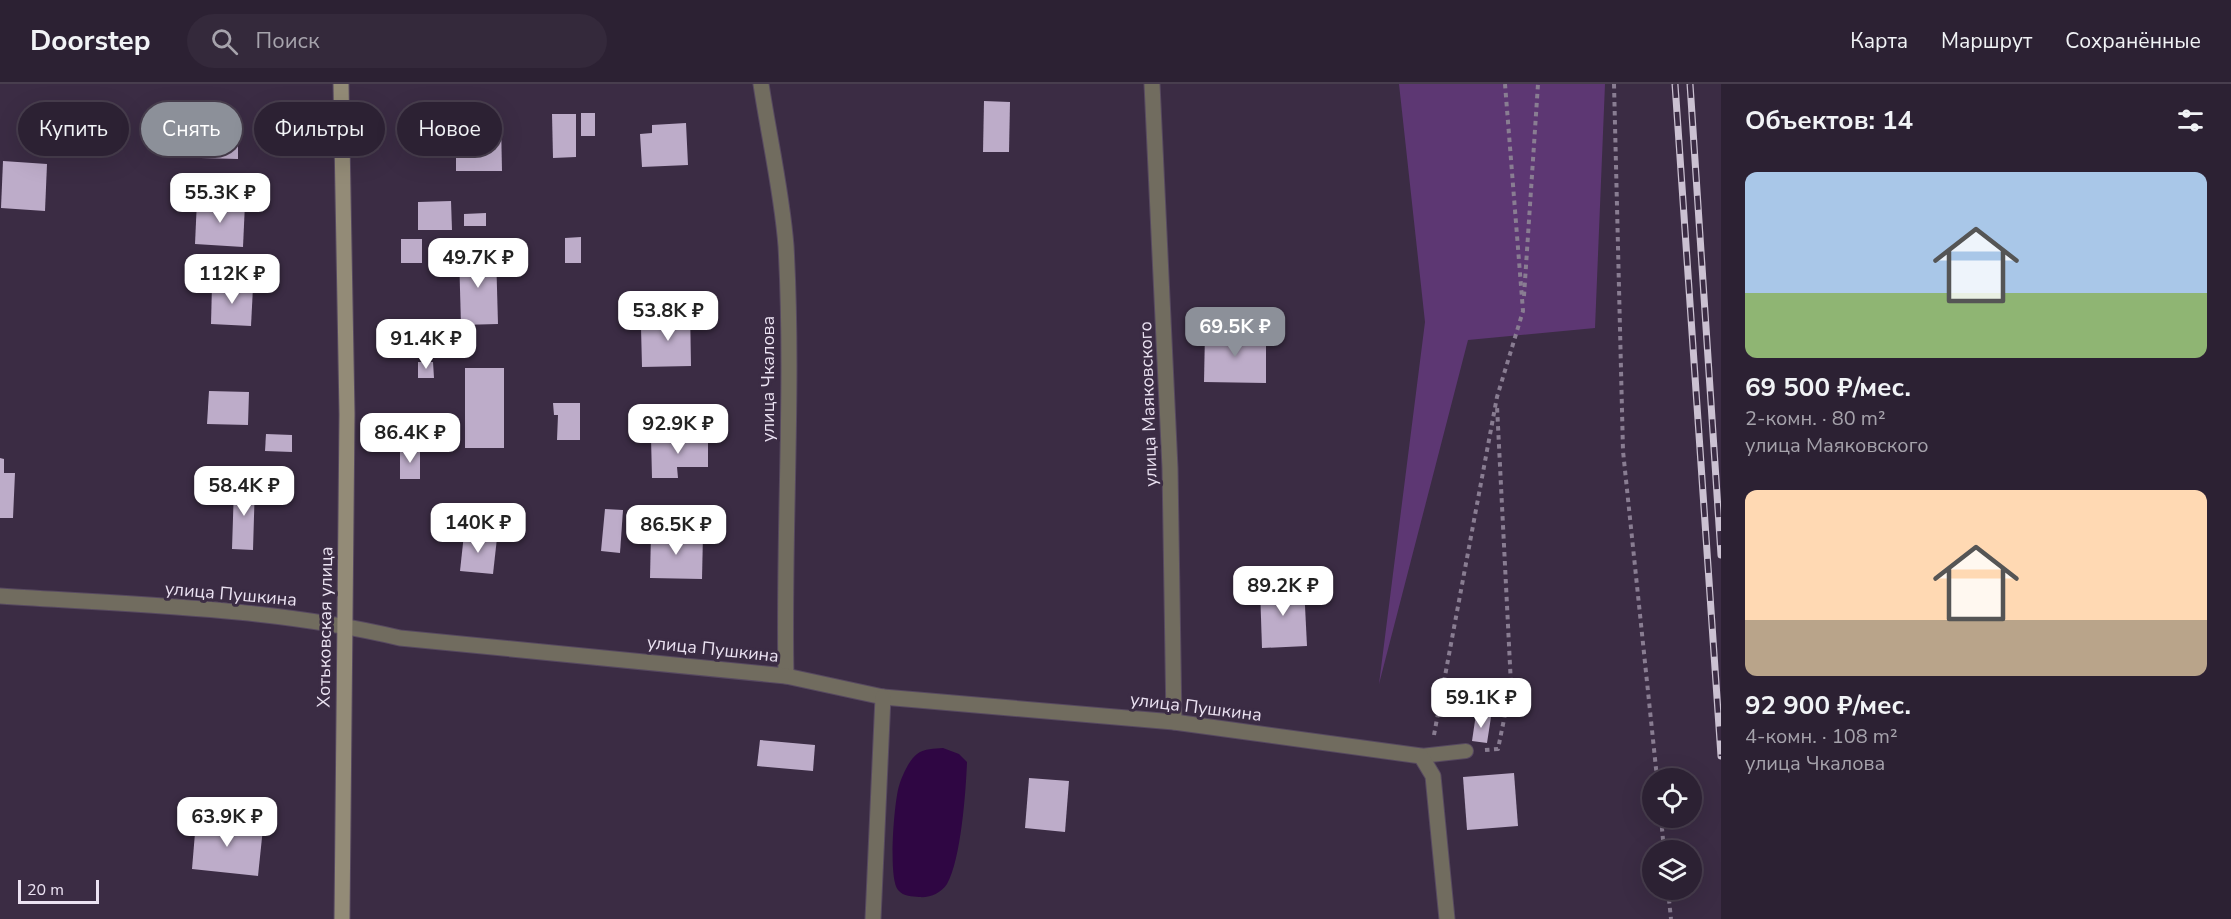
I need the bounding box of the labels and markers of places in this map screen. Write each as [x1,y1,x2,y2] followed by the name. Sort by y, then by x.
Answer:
[165,173,275,224] pin: 55.3K ₽
[423,238,533,289] pin: 49.7K ₽
[183,254,281,305] pin: 112K ₽
[613,291,723,342] pin: 53.8K ₽
[1180,307,1290,358] pin: 69.5K ₽
[371,319,481,370] pin: 91.4K ₽
[623,404,733,455] pin: 92.9K ₽
[355,413,465,464] pin: 86.4K ₽
[189,466,299,517] pin: 58.4K ₽
[429,503,527,554] pin: 140K ₽
[621,505,731,556] pin: 86.5K ₽
[1228,566,1338,617] pin: 89.2K ₽
[1426,678,1536,729] pin: 59.1K ₽
[172,797,282,848] pin: 63.9K ₽

